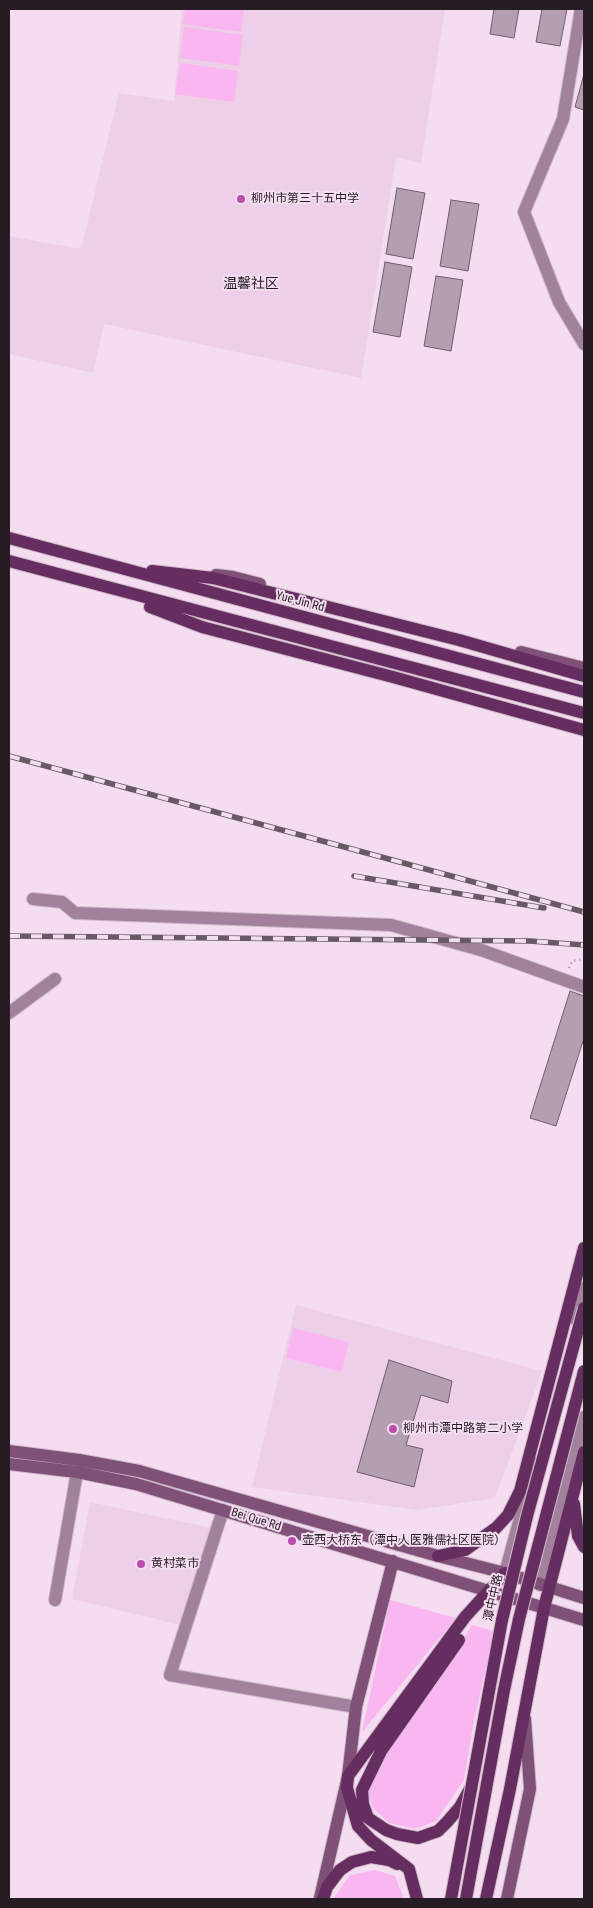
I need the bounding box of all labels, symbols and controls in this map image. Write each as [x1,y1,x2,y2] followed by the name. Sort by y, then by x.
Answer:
[251,192,359,206] place label: 柳州市第三十五中学
[235,193,247,205] marker: 柳州市第三十五中学
[223,276,279,292] district label: 温馨社区
[274,589,326,615] street label: Yue Jin Rd
[403,1422,523,1436] place label: 柳州市潭中路第二小学
[387,1423,399,1435] marker: 柳州市潭中路第二小学
[229,1506,283,1534] street label: Bei Que Rd
[302,1534,506,1548] place label: 壶西大桥东（潭中人医雅儒社区医院）
[286,1535,298,1547] marker: 壶西大桥东（潭中人医雅儒社区医院）
[151,1557,199,1571] place label: 黄村菜市
[135,1558,147,1570] marker: 黄村菜市
[482,1573,506,1623] street label: 潭中中路

